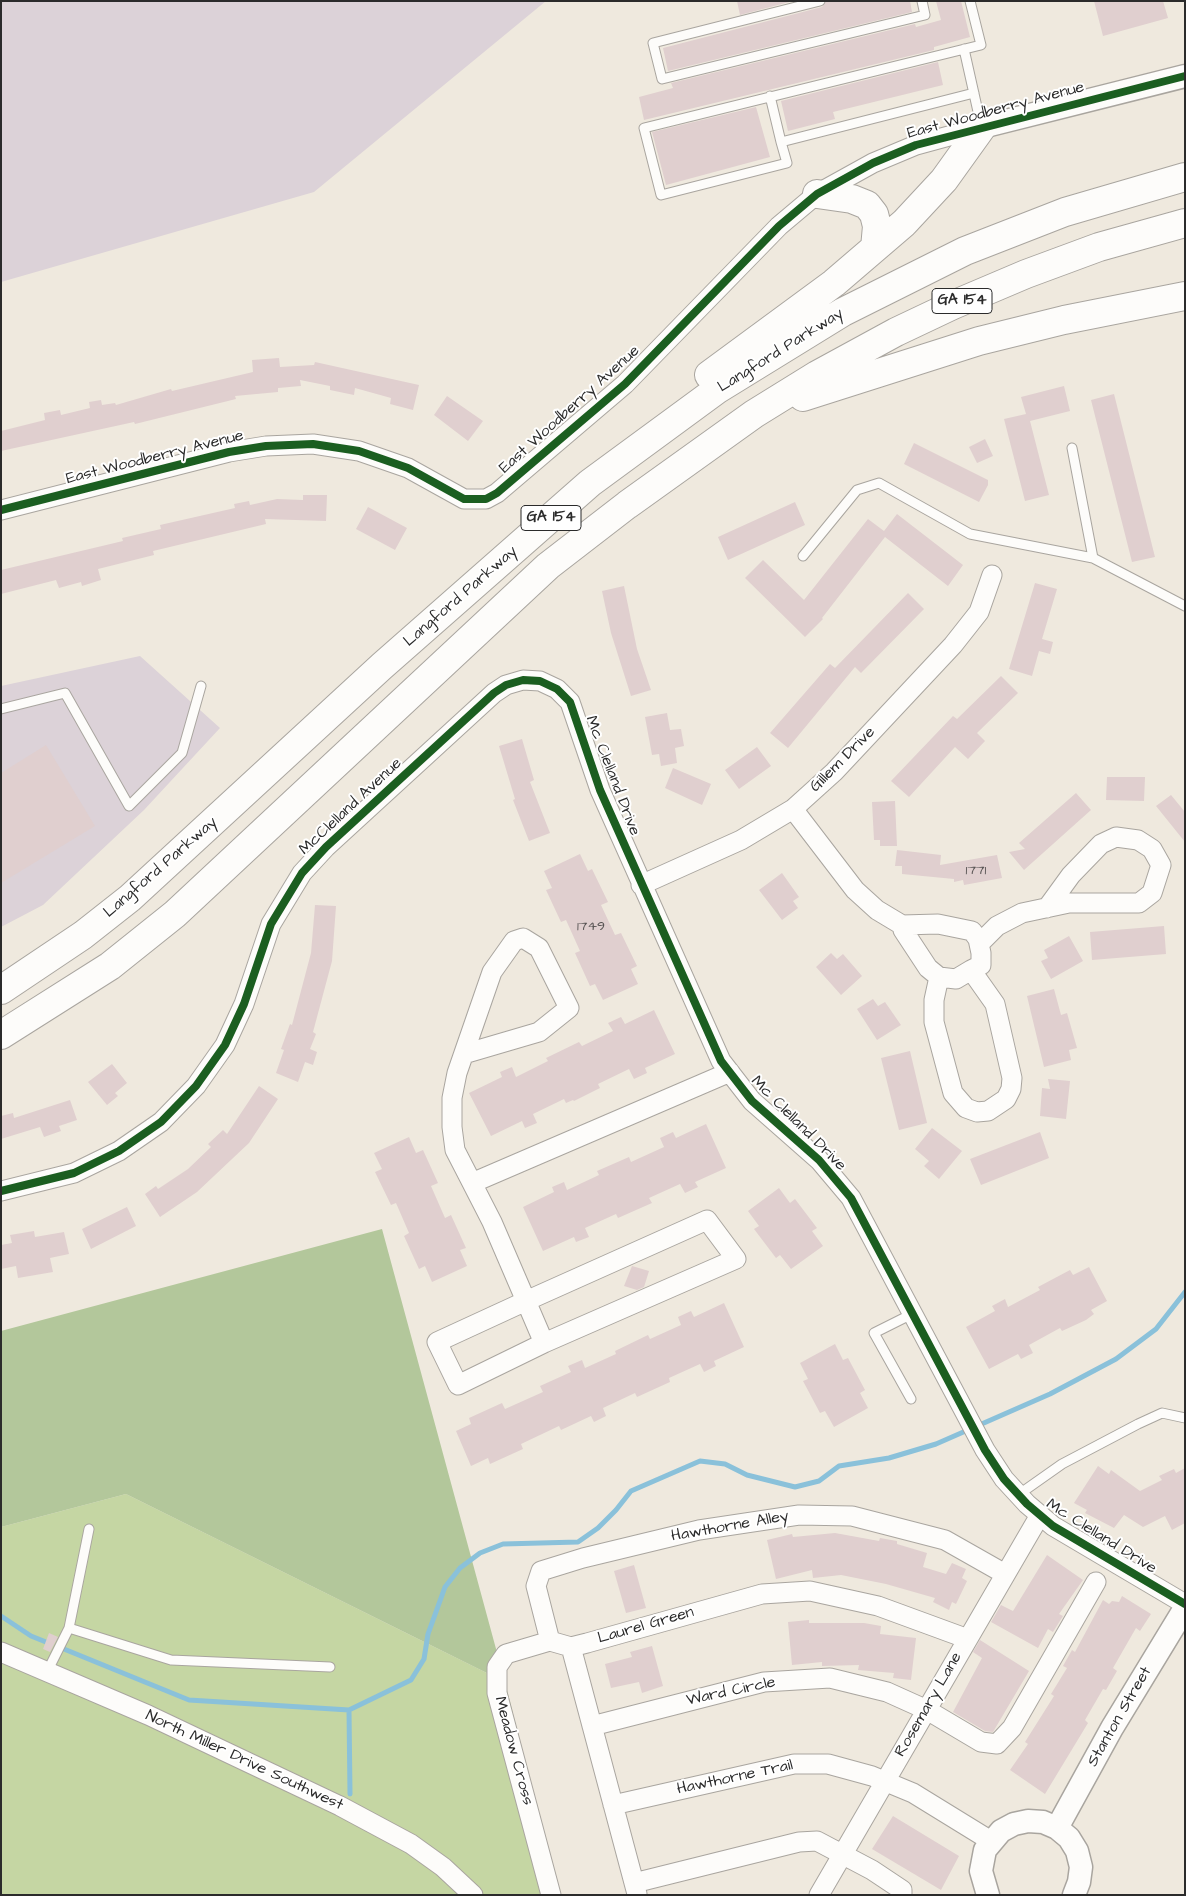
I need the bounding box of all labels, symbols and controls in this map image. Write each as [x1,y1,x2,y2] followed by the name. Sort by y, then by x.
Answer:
[906,78,1086,144] street label: East Woodberry Avenue
[932,288,992,314] road number: GA 154
[715,305,847,397] street label: Langford Parkway
[496,342,644,478] street label: East Woodberry Avenue
[64,427,246,489] street label: East Woodberry Avenue
[521,506,581,530] road number: GA 154
[400,542,522,652] street label: Langford Parkway
[580,713,644,839] street label: Mc Clelland Drive
[806,723,880,797] street label: Gillem Drive
[296,754,406,860] street label: McClelland Avenue
[100,813,222,923] street label: Langford Parkway
[966,863,986,879] house number: 1771
[577,919,605,935] house number: 1749
[746,1072,850,1176] street label: Mc Clelland Drive
[1042,1495,1160,1579] street label: Mc Clelland Drive
[670,1507,790,1547] street label: Hawthorne Alley
[596,1603,696,1649] street label: Laurel Green
[891,1649,967,1761] street label: Rosemary Lane
[1084,1664,1156,1770] street label: Stanton Street
[685,1673,777,1711] street label: Ward Circle
[489,1695,537,1807] street label: Meadow Cross
[142,1707,346,1815] street label: North Miller Drive Southwest
[675,1756,795,1800] street label: Hawthorne Trail

